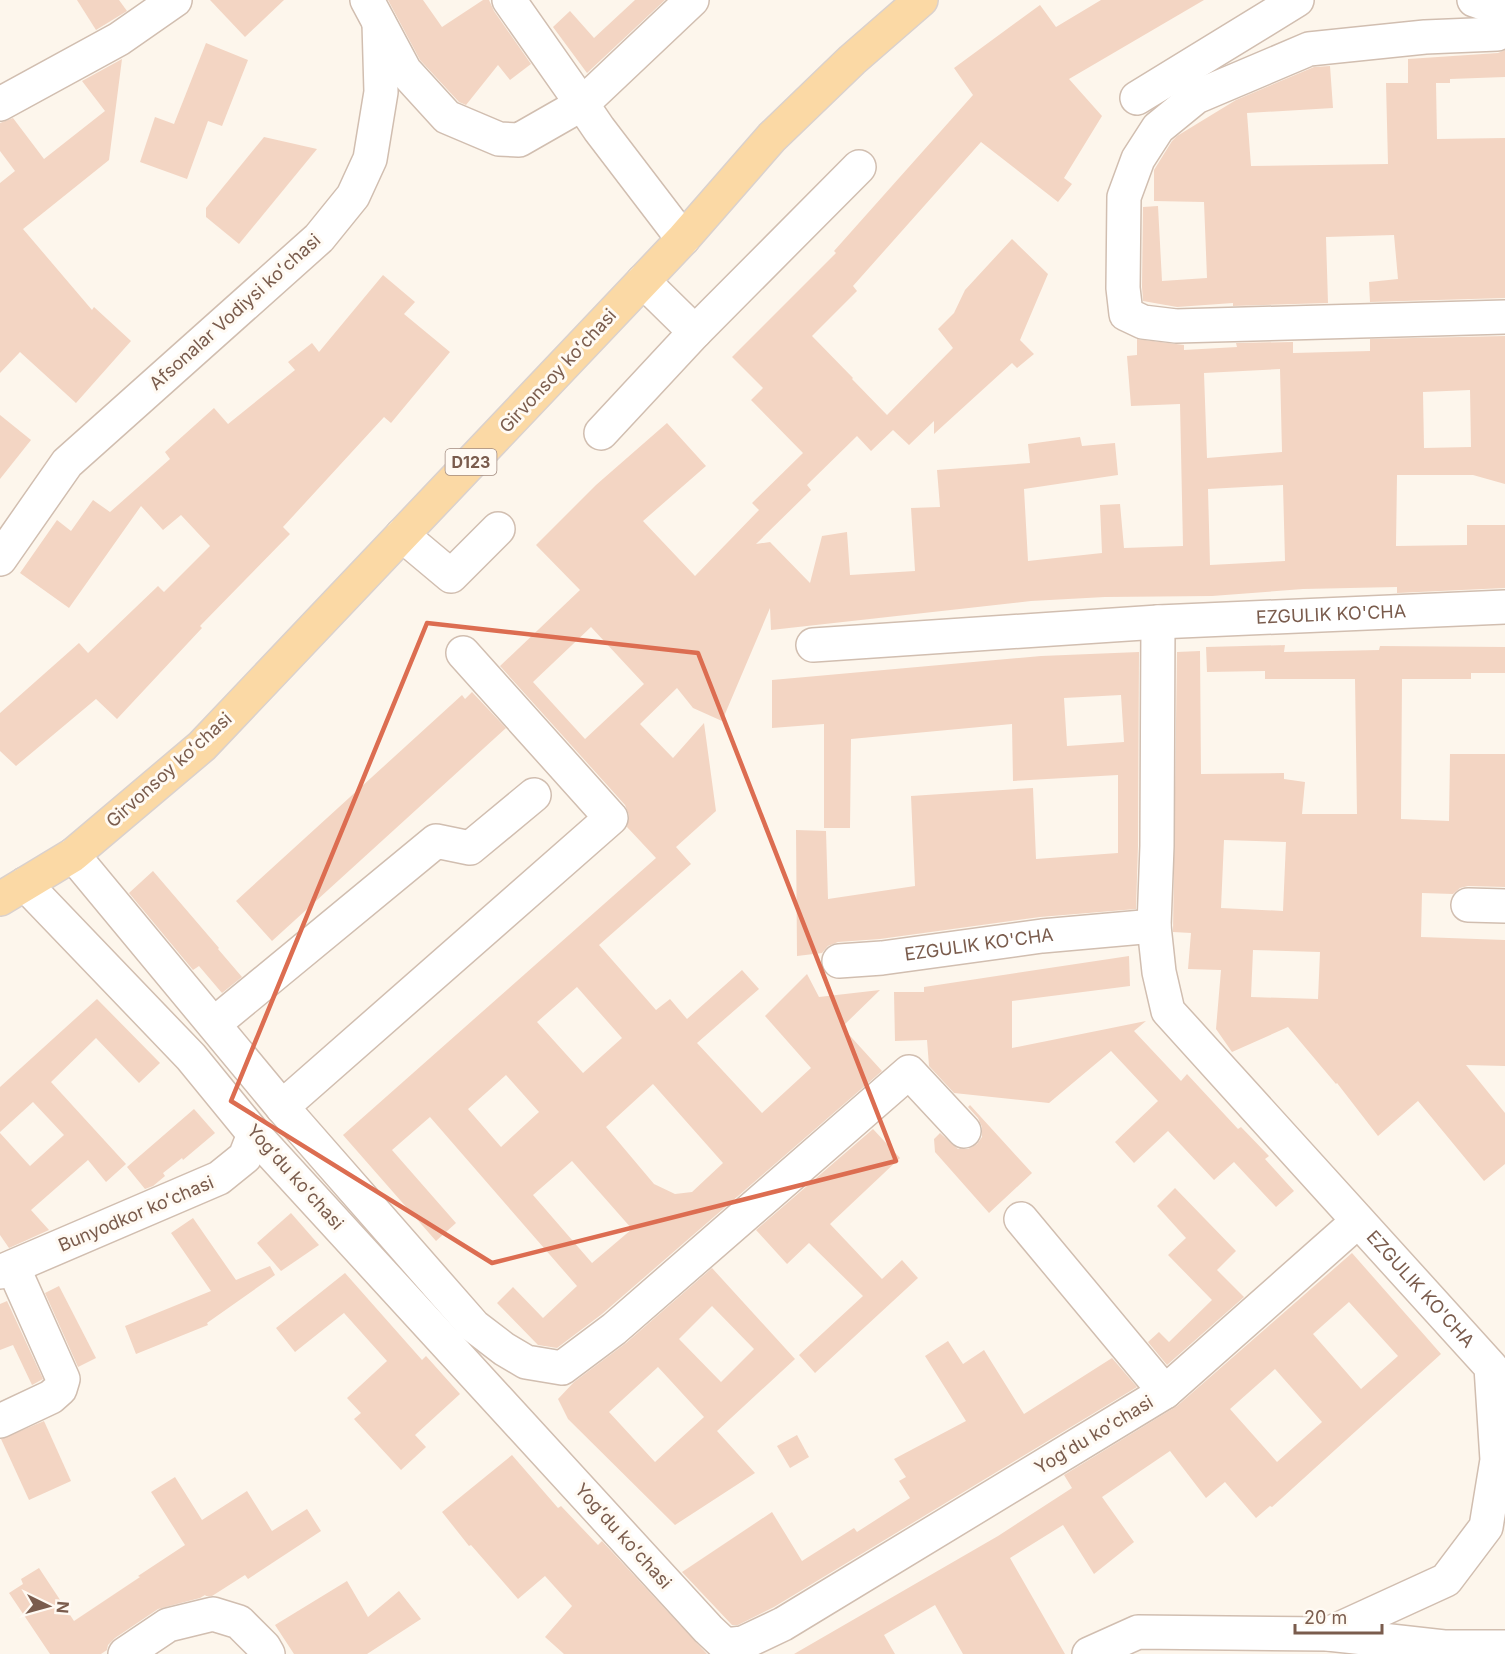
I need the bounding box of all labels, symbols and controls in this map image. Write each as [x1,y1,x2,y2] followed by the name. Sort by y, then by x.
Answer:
[145,229,324,394] street label: Afsonalar Vodiysi koʻchasi
[495,305,620,437] street label: Girvonsoy koʻchasi
[446,449,496,475] road number: D123
[1256,600,1407,628] street label: EZGULIK KO'CHA
[102,708,236,831] street label: Girvonsoy koʻchasi
[903,924,1054,965] street label: EZGULIK KO'CHA
[243,1120,348,1234] street label: Yogʻdu koʻchasi
[55,1171,217,1256] street label: Bunyodkor koʻchasi
[1363,1226,1479,1352] street label: EZGULIK KO'CHA
[1031,1391,1157,1478] street label: Yogʻdu koʻchasi
[571,1479,676,1593] street label: Yogʻdu koʻchasi
[18,1576,78,1636] north arrow
[1295,1597,1382,1635] scale bar
[52,1600,73,1614] text: N
[1304,1607,1347,1628] text: 20 m

